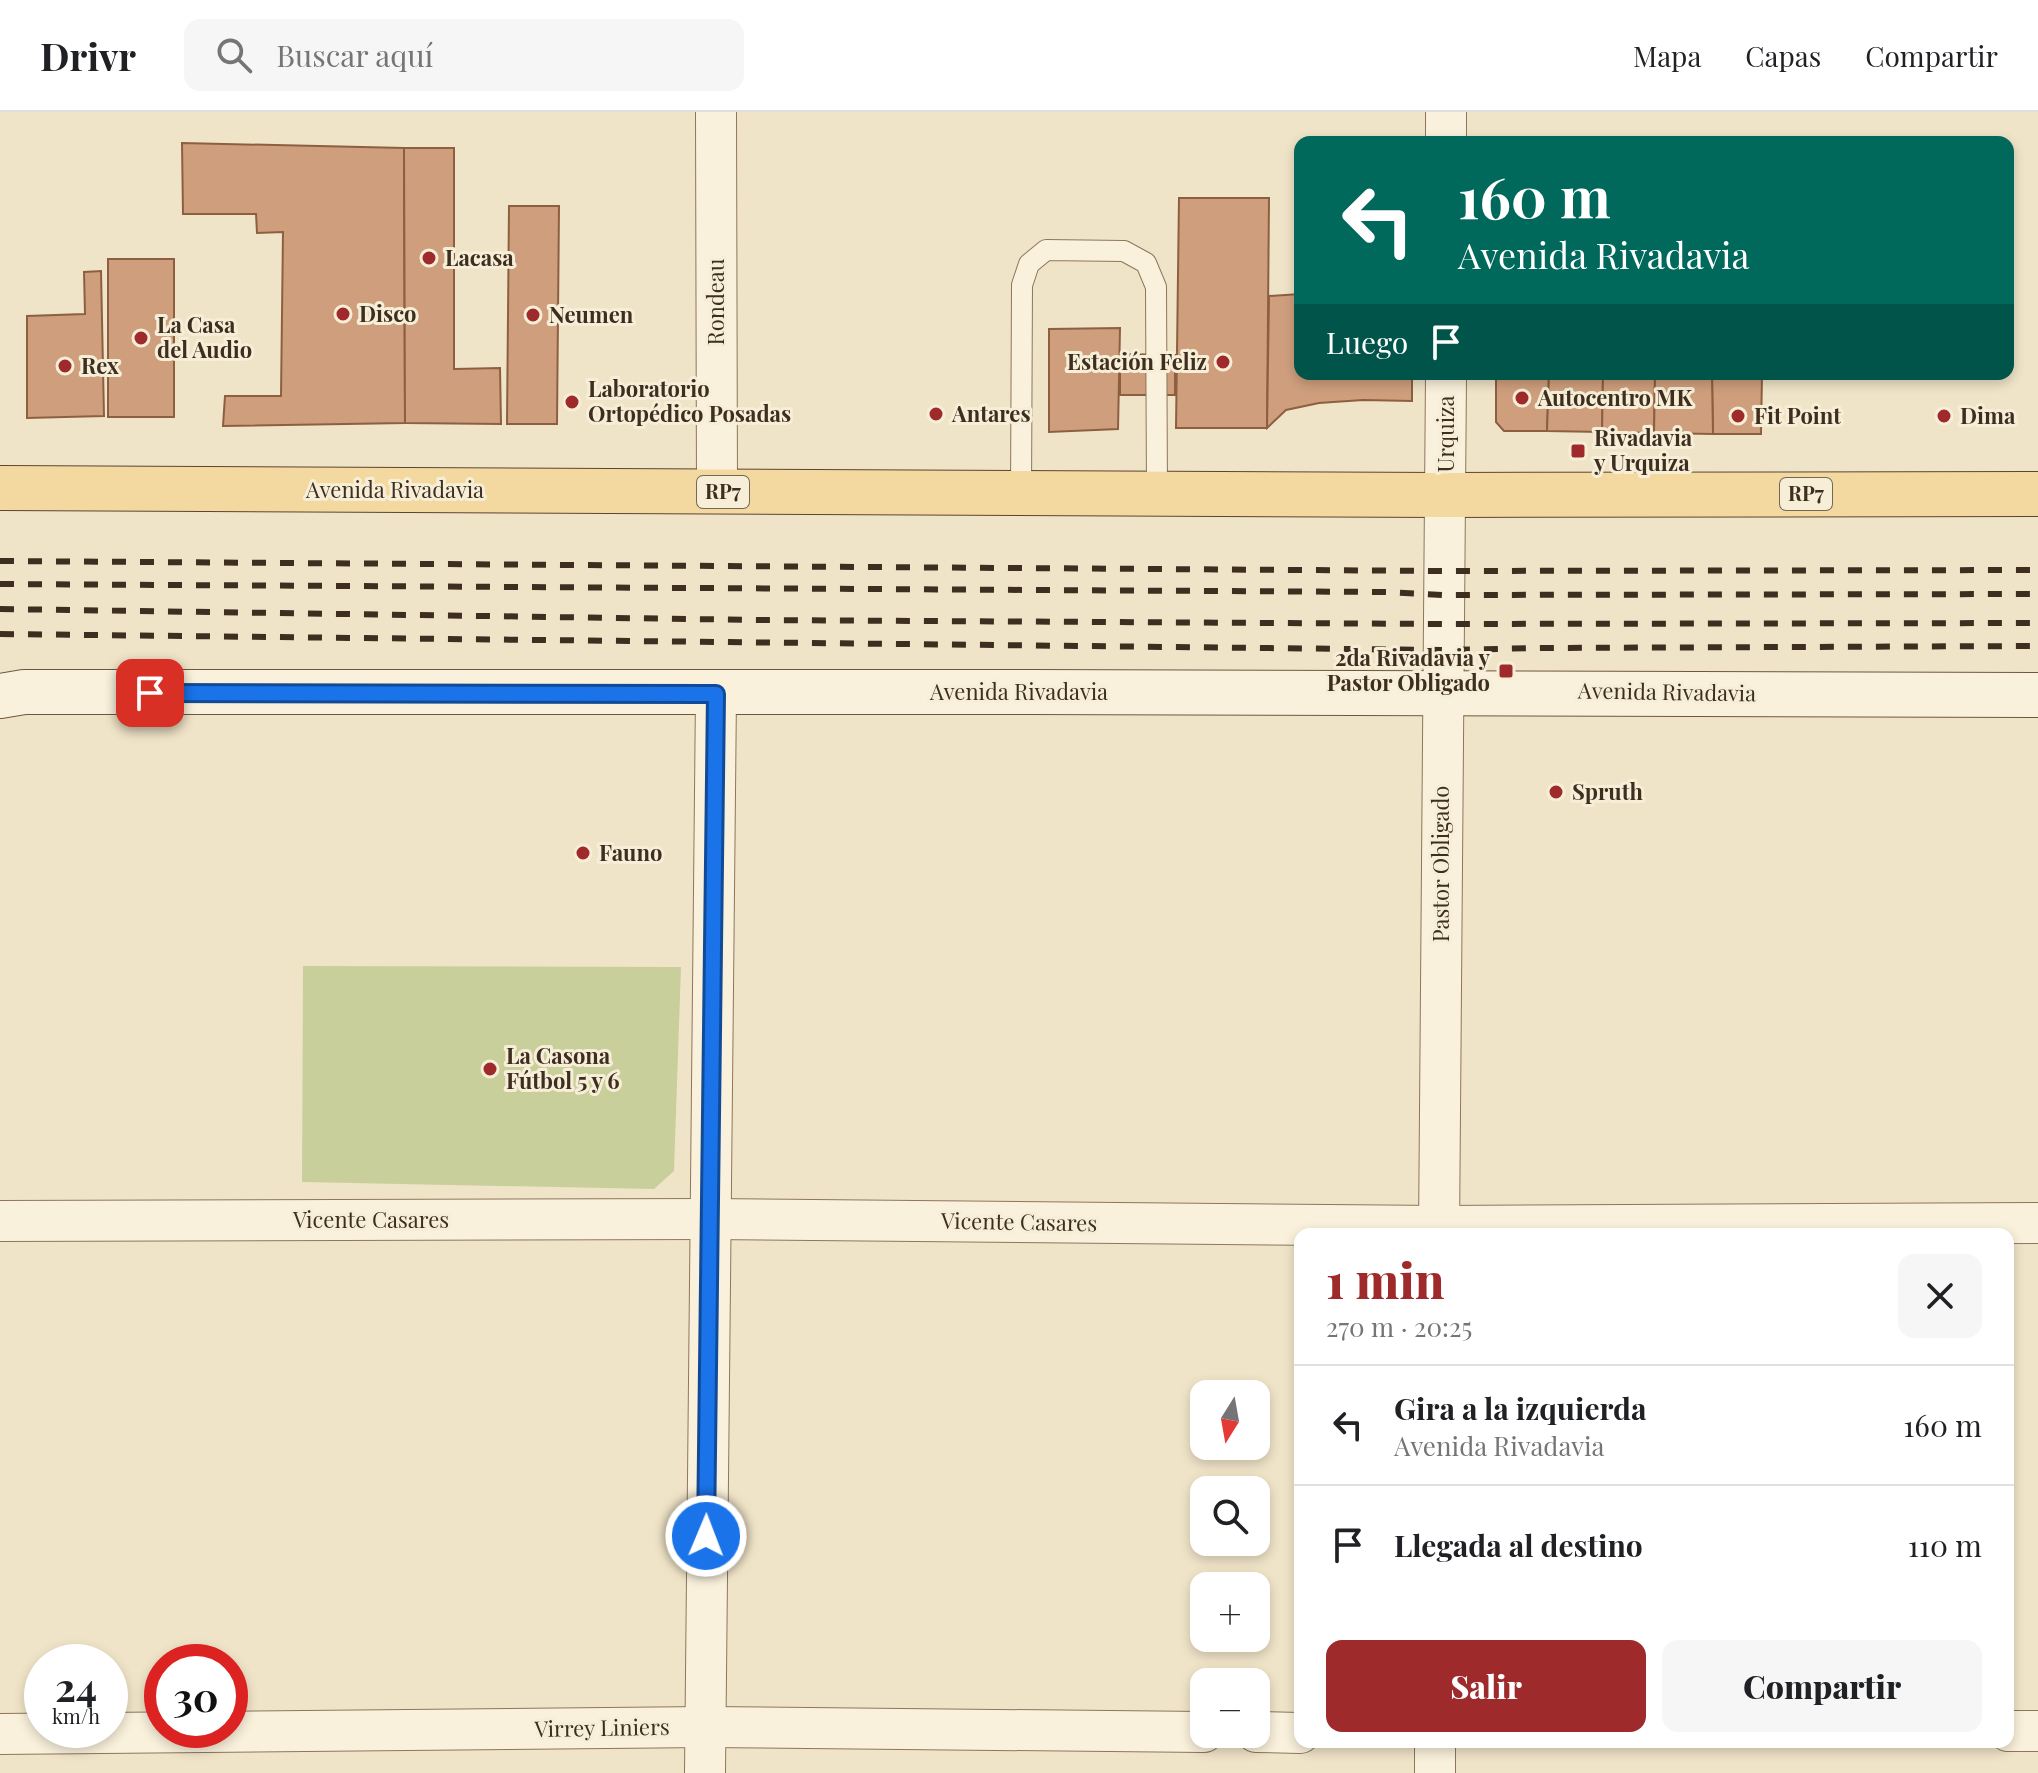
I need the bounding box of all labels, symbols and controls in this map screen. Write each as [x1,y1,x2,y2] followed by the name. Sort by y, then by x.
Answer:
[184,19,744,91] search box
[40,30,136,81] text: Drivr
[212,33,256,77] icon: search
[276,35,433,75] text: Buscar aquí
[1633,37,1701,74] text: Mapa
[1745,37,1821,74] text: Capas
[1865,37,1998,74] text: Compartir
[1458,158,1611,233] text: 160 m
[1326,168,1430,272] icon: left
[1458,230,1750,278] text: Avenida Rivadavia
[445,242,514,272] place label: Lacasa
[420,249,438,267] marker: Lacasa
[700,258,730,346] street label: Rondeau
[359,298,417,328] place label: Disco
[549,299,634,329] place label: Neumen
[334,305,352,323] marker: Disco
[524,306,542,324] marker: Neumen
[157,309,252,364] place label: La Casa del Audio
[1424,320,1468,364] icon: arrive
[1326,322,1408,362] text: Luego
[132,329,150,347] marker: La Casa del Audio
[1067,346,1207,376] place label: Estación Feliz
[81,350,119,380] place label: Rex
[1214,353,1232,371] marker: Estación Feliz
[56,357,74,375] marker: Rex
[588,373,791,428] place label: Laboratorio Ortopédico Posadas
[1537,382,1692,412] place label: Autocentro MK
[1513,389,1531,407] marker: Autocentro MK
[563,393,581,411] marker: Laboratorio Ortopédico Posadas
[1430,395,1460,473] street label: Urquiza
[951,398,1031,428] place label: Antares
[1754,400,1841,430] place label: Fit Point
[1960,400,2016,430] place label: Dima
[927,405,945,423] marker: Antares
[1729,407,1747,425] marker: Fit Point
[1935,407,1953,425] marker: Dima
[1593,422,1693,477] place label: Rivadavia y Urquiza
[1569,442,1587,460] marker: Rivadavia y Urquiza
[305,474,484,504] street label: Avenida Rivadavia
[697,476,749,508] road number: RP7
[1780,478,1832,510] road number: RP7
[1327,642,1491,697] place label: 2da Rivadavia y Pastor Obligado
[116,659,184,727] pin
[1497,662,1515,680] marker: 2da Rivadavia y Pastor Obligado
[128,671,172,715] icon: arrive
[1577,674,1756,708] street label: Avenida Rivadavia
[929,676,1108,706] street label: Avenida Rivadavia
[1572,776,1643,806] place label: Spruth
[1547,783,1565,801] marker: Spruth
[1425,786,1455,942] street label: Pastor Obligado
[599,837,662,867] place label: Fauno
[574,844,592,862] marker: Fauno
[506,1040,620,1095] place label: La Casona Fútbol 5 y 6
[481,1060,499,1078] marker: La Casona Fútbol 5 y 6
[292,1204,449,1234] street label: Vicente Casares
[940,1205,1097,1237] street label: Vicente Casares
[1326,1247,1444,1311] text: 1 min
[1898,1254,1982,1338] button: close
[1326,1309,1472,1344] text: 270 m · 20:25
[1190,1380,1270,1460] north arrow
[1190,1380,1270,1748] map controls
[1394,1388,1647,1428] text: Gira a la izquierda
[1326,1403,1370,1447] icon: left
[1903,1405,1982,1445] text: 160 m
[1394,1428,1605,1463] text: Avenida Rivadavia
[1190,1476,1270,1556] button: search
[664,1494,748,1578] position arrow
[1326,1523,1370,1567] icon: arrive
[1394,1525,1643,1565] text: Llegada al destino
[1908,1525,1982,1565] text: 110 m
[1190,1572,1270,1652] button: +
[1326,1640,1646,1732] button: Salir
[1662,1640,1982,1732] button: Compartir
[144,1644,248,1748] speed limit sign: 30
[55,1659,97,1712] text: 24
[1190,1668,1270,1748] button: −
[52,1702,100,1729] text: km/h
[533,1711,670,1743] street label: Virrey Liniers

